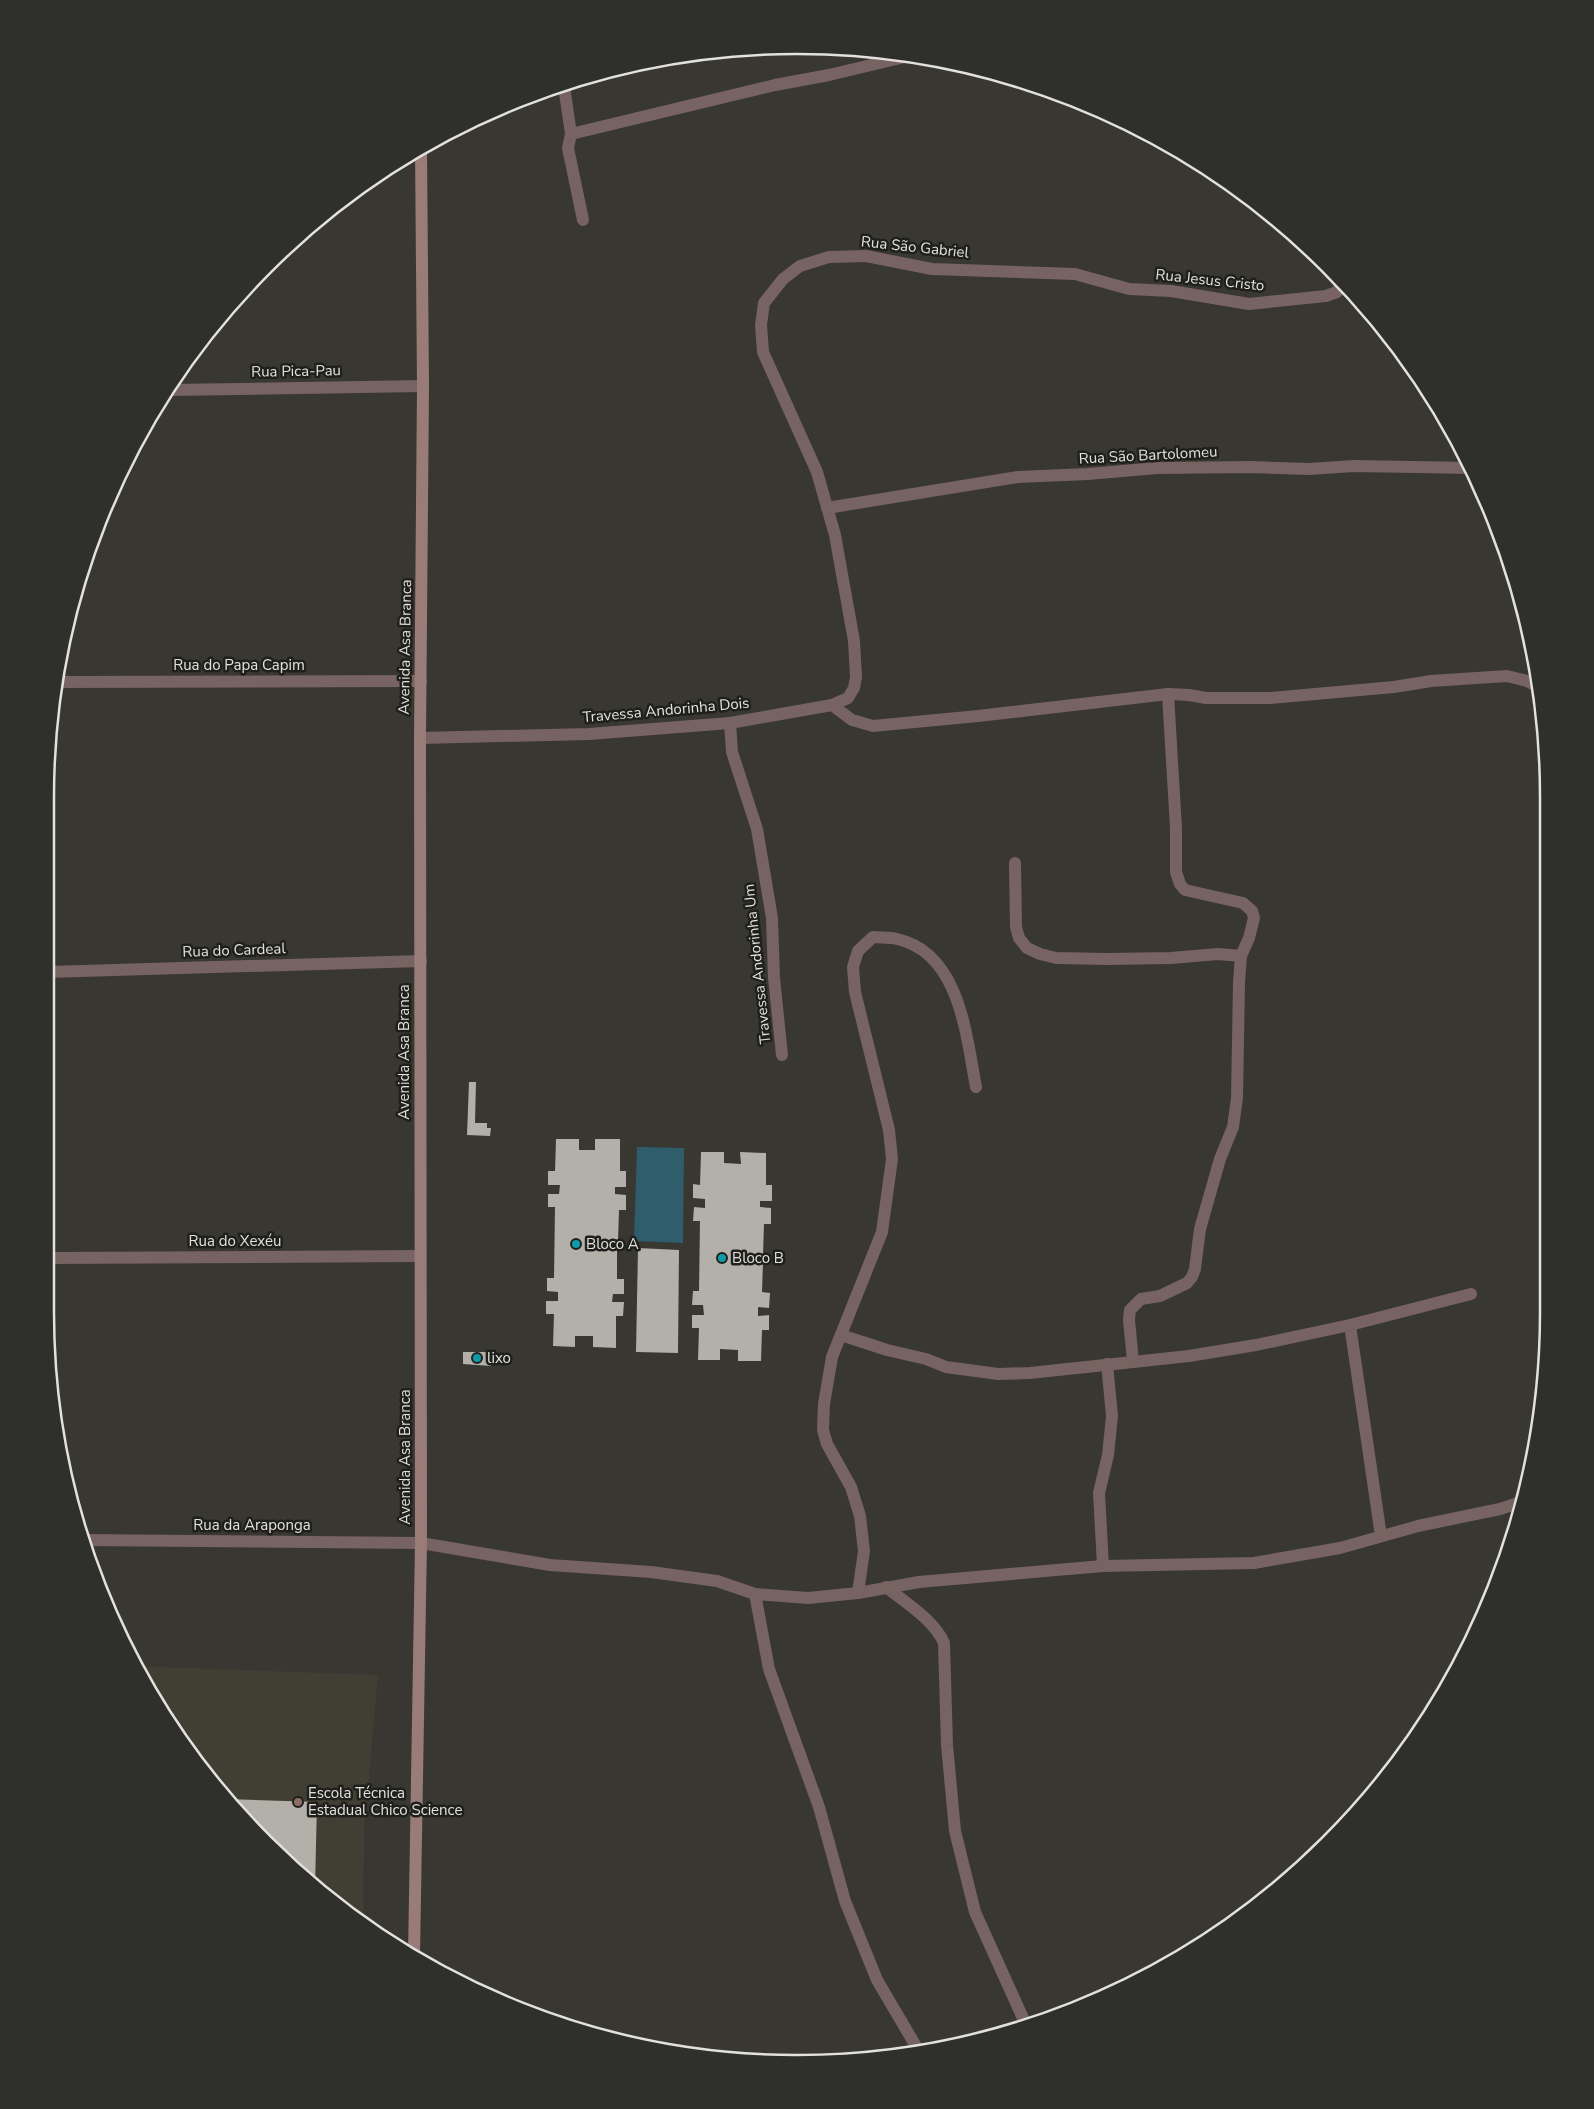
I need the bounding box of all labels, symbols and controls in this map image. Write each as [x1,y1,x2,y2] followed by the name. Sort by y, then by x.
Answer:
[860,231,971,263] street label: Rua São Gabriel
[1155,264,1265,296] street label: Rua Jesus Cristo
[251,360,341,382] street label: Rua Pica-Pau
[1078,441,1218,469] street label: Rua São Bartolomeu
[394,579,416,715] street label: Avenida Asa Branca
[173,655,305,675] street label: Rua do Papa Capim
[582,693,750,727] street label: Travessa Andorinha Dois
[739,883,775,1045] street label: Travessa Andorinha Um
[182,938,287,962] street label: Rua do Cardeal
[394,984,414,1120] street label: Avenida Asa Branca
[189,1231,281,1251] street label: Rua do Xexéu
[586,1234,639,1254] place label: Bloco A
[570,1238,582,1250] marker: Bloco A
[732,1248,784,1268] place label: Bloco B
[716,1252,728,1264] marker: Bloco B
[487,1348,511,1368] place label: lixo
[471,1352,483,1364] marker: lixo
[395,1389,415,1525] street label: Avenida Asa Branca
[193,1515,311,1535] street label: Rua da Araponga
[308,1783,462,1820] place label: Escola Técnica Estadual Chico Science
[292,1796,304,1808] marker: Escola Técnica Estadual Chico Science

